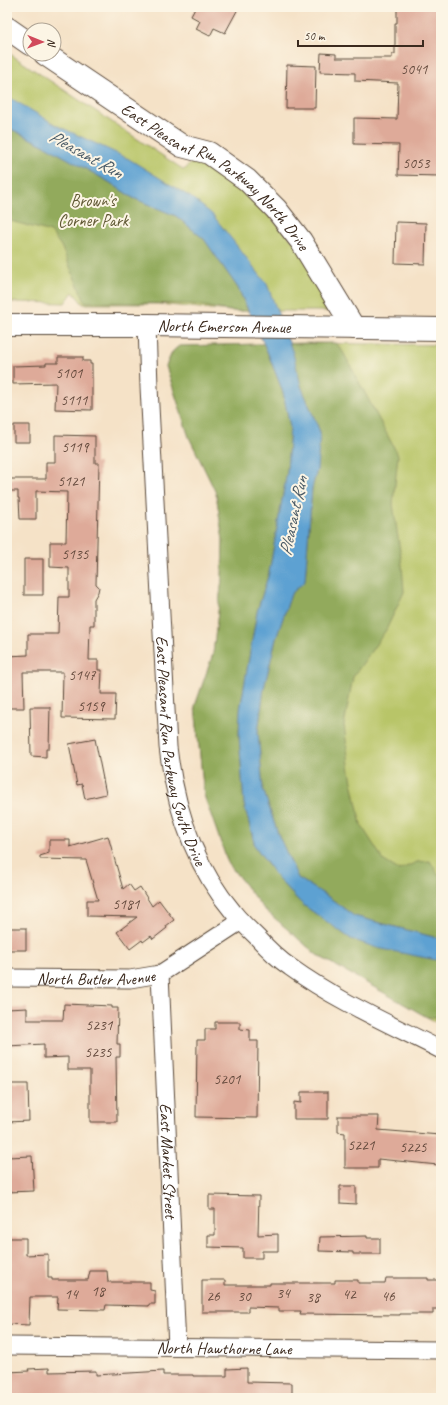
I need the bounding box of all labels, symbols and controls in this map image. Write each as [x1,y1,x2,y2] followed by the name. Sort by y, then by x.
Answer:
[22,22,62,62] north arrow
[298,22,423,48] scale bar
[304,28,326,44] text: 50 m
[45,39,59,48] text: N
[400,60,429,79] house number: 5041
[117,98,315,255] street label: East Pleasant Run Parkway North Drive
[45,125,128,184] water label: Pleasant Run
[402,154,431,173] house number: 5053
[58,190,130,231] park label: Brown's Corner Park
[157,315,292,338] street label: North Emerson Avenue
[55,364,84,383] house number: 5101
[60,391,89,410] house number: 5111
[61,438,90,457] house number: 5119
[57,472,86,491] house number: 5121
[274,473,313,558] water label: Pleasant Run
[61,545,90,564] house number: 5135
[151,635,211,870] street label: East Pleasant Run Parkway South Drive
[68,666,97,685] house number: 5147
[77,697,106,716] house number: 5159
[112,895,141,914] house number: 5181
[37,965,158,990] street label: North Butler Avenue
[85,1016,114,1035] house number: 5231
[84,1043,113,1062] house number: 5235
[213,1070,242,1089] house number: 5201
[155,1103,181,1221] street label: East Market Street
[347,1136,376,1155] house number: 5221
[399,1138,428,1157] house number: 5225
[91,1282,106,1301] house number: 18
[276,1284,291,1303] house number: 34
[64,1285,79,1304] house number: 14
[342,1285,357,1304] house number: 42
[206,1287,221,1306] house number: 26
[237,1287,252,1306] house number: 30
[381,1287,396,1306] house number: 46
[306,1288,321,1307] house number: 38
[156,1337,293,1360] street label: North Hawthorne Lane

